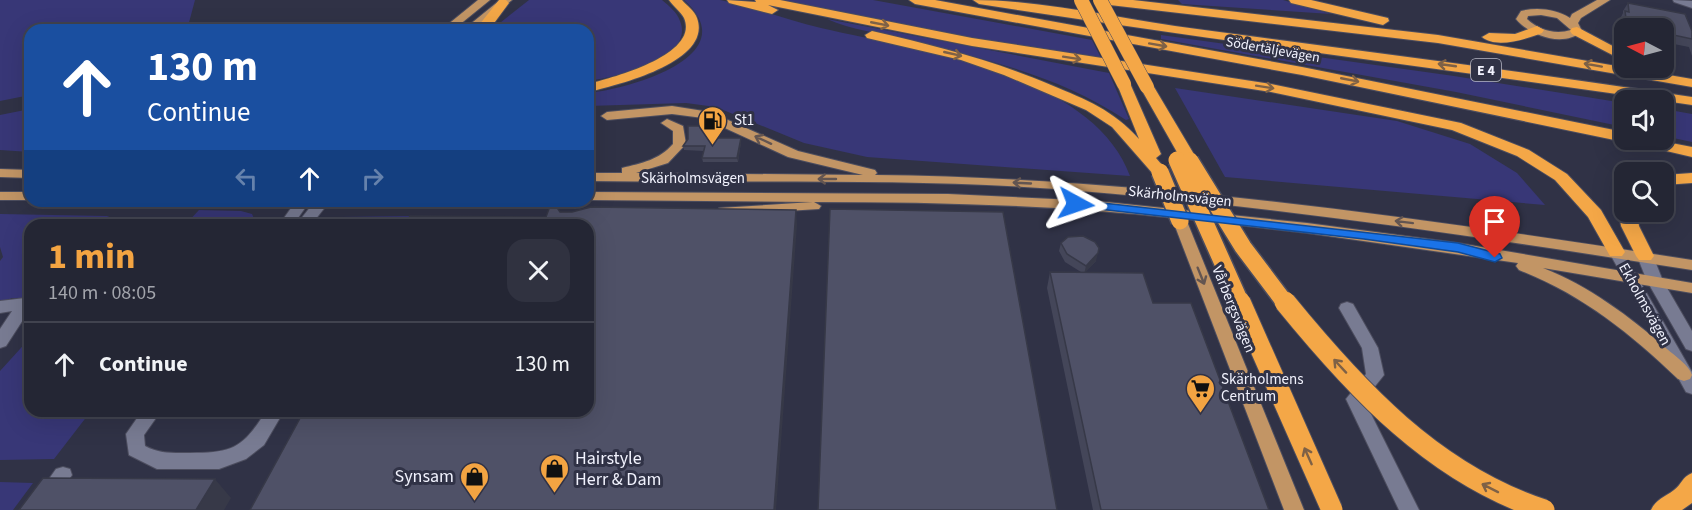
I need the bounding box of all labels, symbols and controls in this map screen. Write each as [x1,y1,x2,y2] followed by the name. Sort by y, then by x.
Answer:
[1614,18,1674,78] north arrow
[1614,18,1674,222] map controls
[870,19,890,30] one-way arrow
[1224,32,1321,68] street label: Södertäljevägen
[147,37,258,97] text: 130 m
[1148,40,1168,51] one-way arrow
[48,48,126,126] icon: ahead
[944,48,963,60] one-way arrow
[1062,53,1082,64] one-way arrow
[1471,59,1501,81] road number: E 4
[1584,59,1604,70] one-way arrow
[1438,60,1458,71] one-way arrow
[1340,75,1359,86] one-way arrow
[1255,82,1275,93] one-way arrow
[1614,90,1674,150] button: sound
[147,93,250,132] text: Continue
[697,104,729,146] fuel station icon: St1
[734,110,754,131] place label: St1
[754,133,772,145] one-way arrow
[230,162,263,195] icon: left
[293,162,326,195] icon: ahead
[356,162,389,195] icon: right
[1614,162,1674,222] button: search
[641,168,745,189] street label: Skärholmsvägen
[1044,172,1108,236] position arrow
[817,173,837,185] one-way arrow
[1012,178,1032,189] one-way arrow
[1127,181,1233,212] street label: Skärholmsvägen
[1469,196,1520,258] pin
[1478,205,1511,238] icon: arrive
[1394,216,1414,227] one-way arrow
[48,231,136,282] text: 1 min
[507,239,570,302] button: close
[1613,259,1676,349] street label: Ekholmsvägen
[1207,263,1261,356] street label: Vårbergsvägen
[1197,266,1208,284] one-way arrow
[48,279,156,307] text: 140 m · 08:05
[48,348,81,381] icon: ahead
[99,348,188,380] text: Continue
[515,348,570,380] text: 130 m
[1333,358,1347,373] one-way arrow
[1221,369,1304,407] place label: Skärholmens Centrum
[1184,372,1216,414] supermarket icon: Skärholmens Centrum
[575,446,661,492] place label: Hairstyle Herr & Dam
[1302,448,1313,466] one-way arrow
[538,452,570,494] shop icon: Hairstyle Herr & Dam
[459,460,491,502] shop icon: Synsam
[395,464,454,489] place label: Synsam
[1482,482,1500,493] one-way arrow

